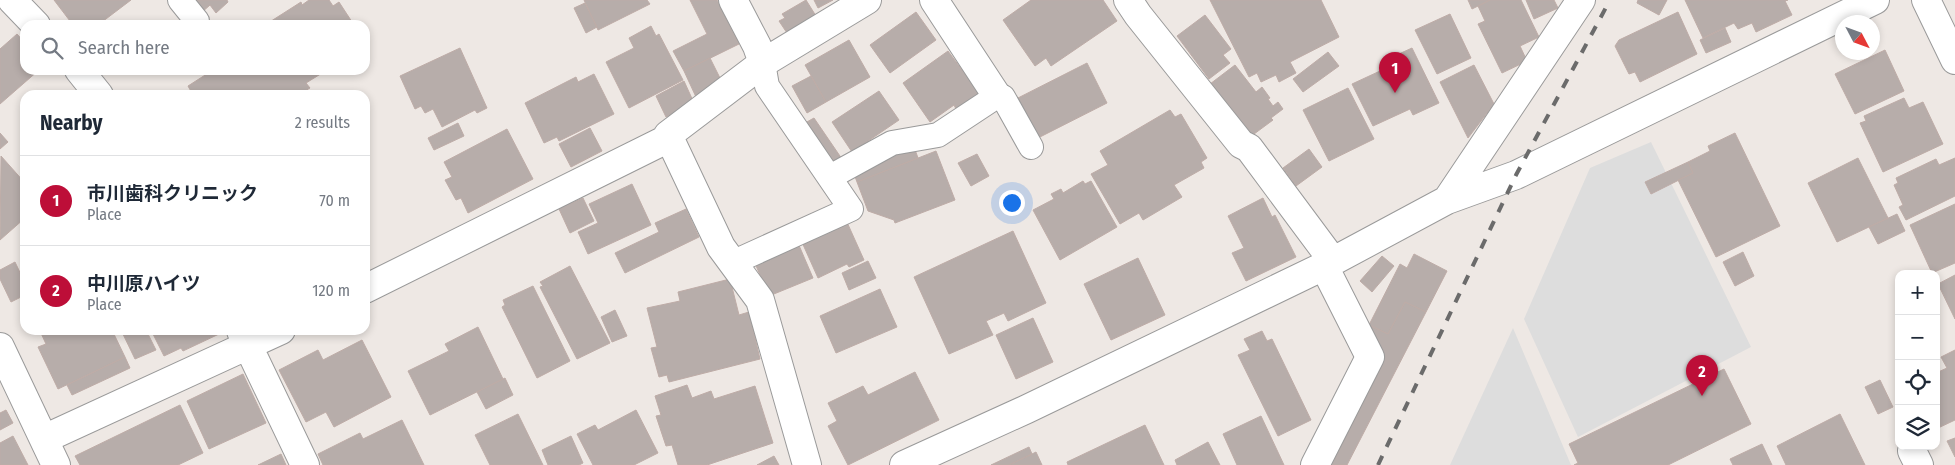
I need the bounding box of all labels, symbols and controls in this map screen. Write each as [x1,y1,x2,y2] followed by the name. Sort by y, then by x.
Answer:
[1835,15,1880,60] north arrow
[20,20,370,75] search box
[38,34,66,62] icon: search
[78,36,170,59] text: Search here
[1379,52,1411,93] pin: 1
[40,110,102,136] text: Nearby
[295,113,350,132] text: 2 results
[87,182,258,205] text: 市川歯科クリニック
[999,190,1025,216] your location
[53,191,59,210] text: 1
[319,191,350,210] text: 70 m
[87,205,122,224] text: Place
[1895,270,1940,450] map controls
[1895,270,1940,315] button: +
[87,272,201,295] text: 中川原ハイツ
[52,281,60,300] text: 2
[312,281,350,300] text: 120 m
[87,295,122,314] text: Place
[1895,315,1940,360] button: −
[1686,355,1718,396] pin: 2
[1895,360,1940,405] button: locate
[1895,405,1940,450] button: layers

